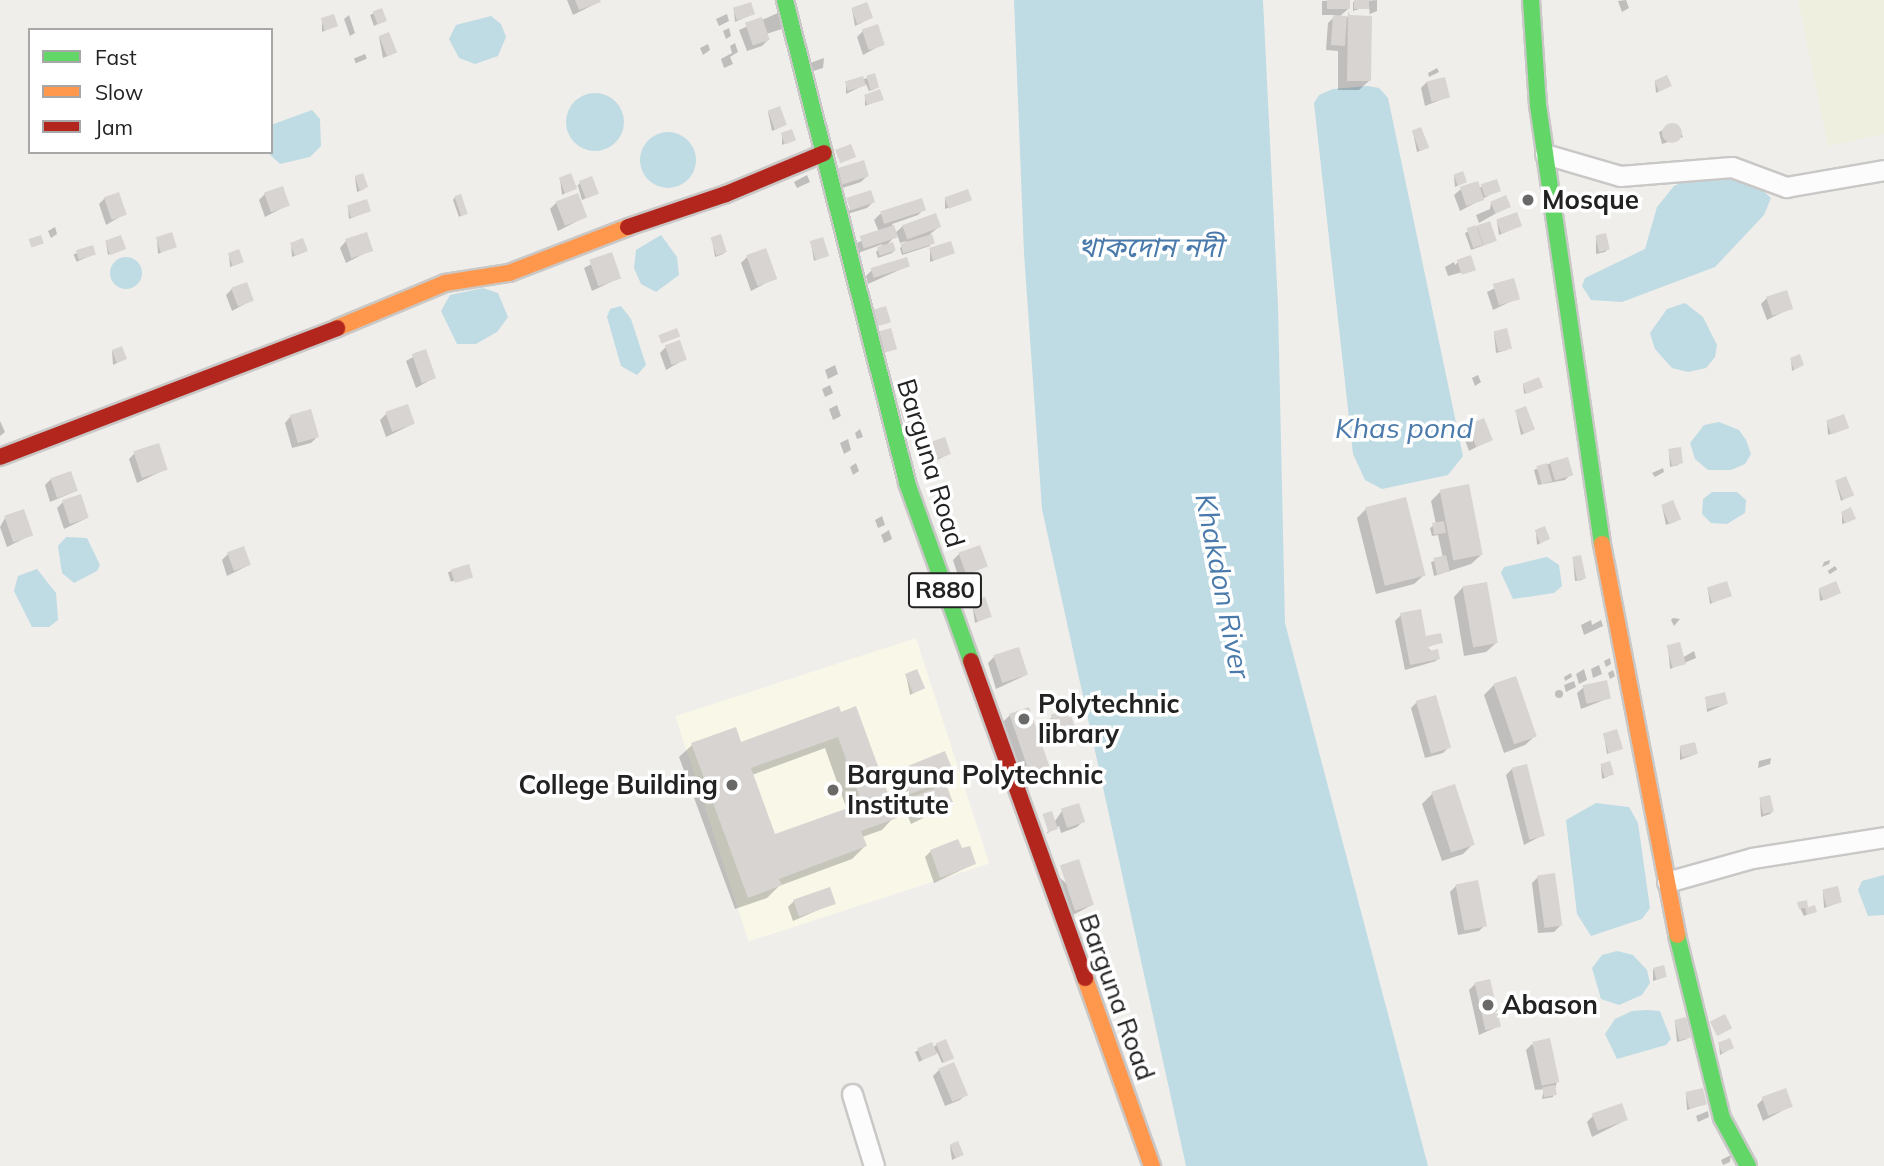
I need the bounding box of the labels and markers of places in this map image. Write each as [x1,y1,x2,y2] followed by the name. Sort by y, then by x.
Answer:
[1542,184,1639,216] place label: Mosque
[1520,192,1536,208] marker: Mosque
[1038,688,1180,750] place label: Polytechnic library
[1016,711,1032,727] marker: Polytechnic library
[847,759,1103,820] place label: Barguna Polytechnic Institute
[519,769,718,801] place label: College Building
[724,777,740,793] marker: College Building
[825,782,841,798] marker: Barguna Polytechnic Institute
[1502,989,1598,1021] place label: Abason
[1480,997,1496,1013] marker: Abason

